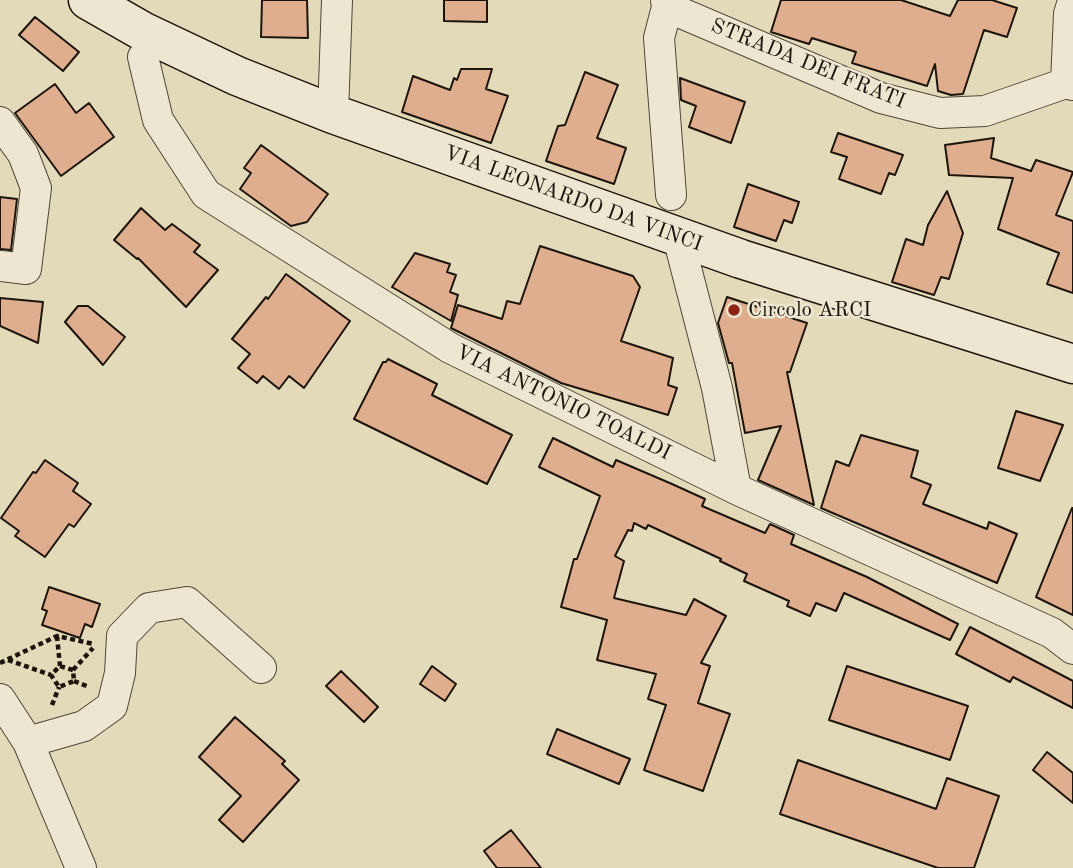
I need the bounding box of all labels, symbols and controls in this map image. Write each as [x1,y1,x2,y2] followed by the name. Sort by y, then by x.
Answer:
[707,13,909,115] street label: STRADA DEI FRATI
[440,140,706,258] street label: VIA LEONARDO DA VINCI
[748,297,871,323] place label: Circolo ARCI
[726,302,742,318] marker: Circolo ARCI
[451,340,675,466] street label: VIA ANTONIO TOALDI

